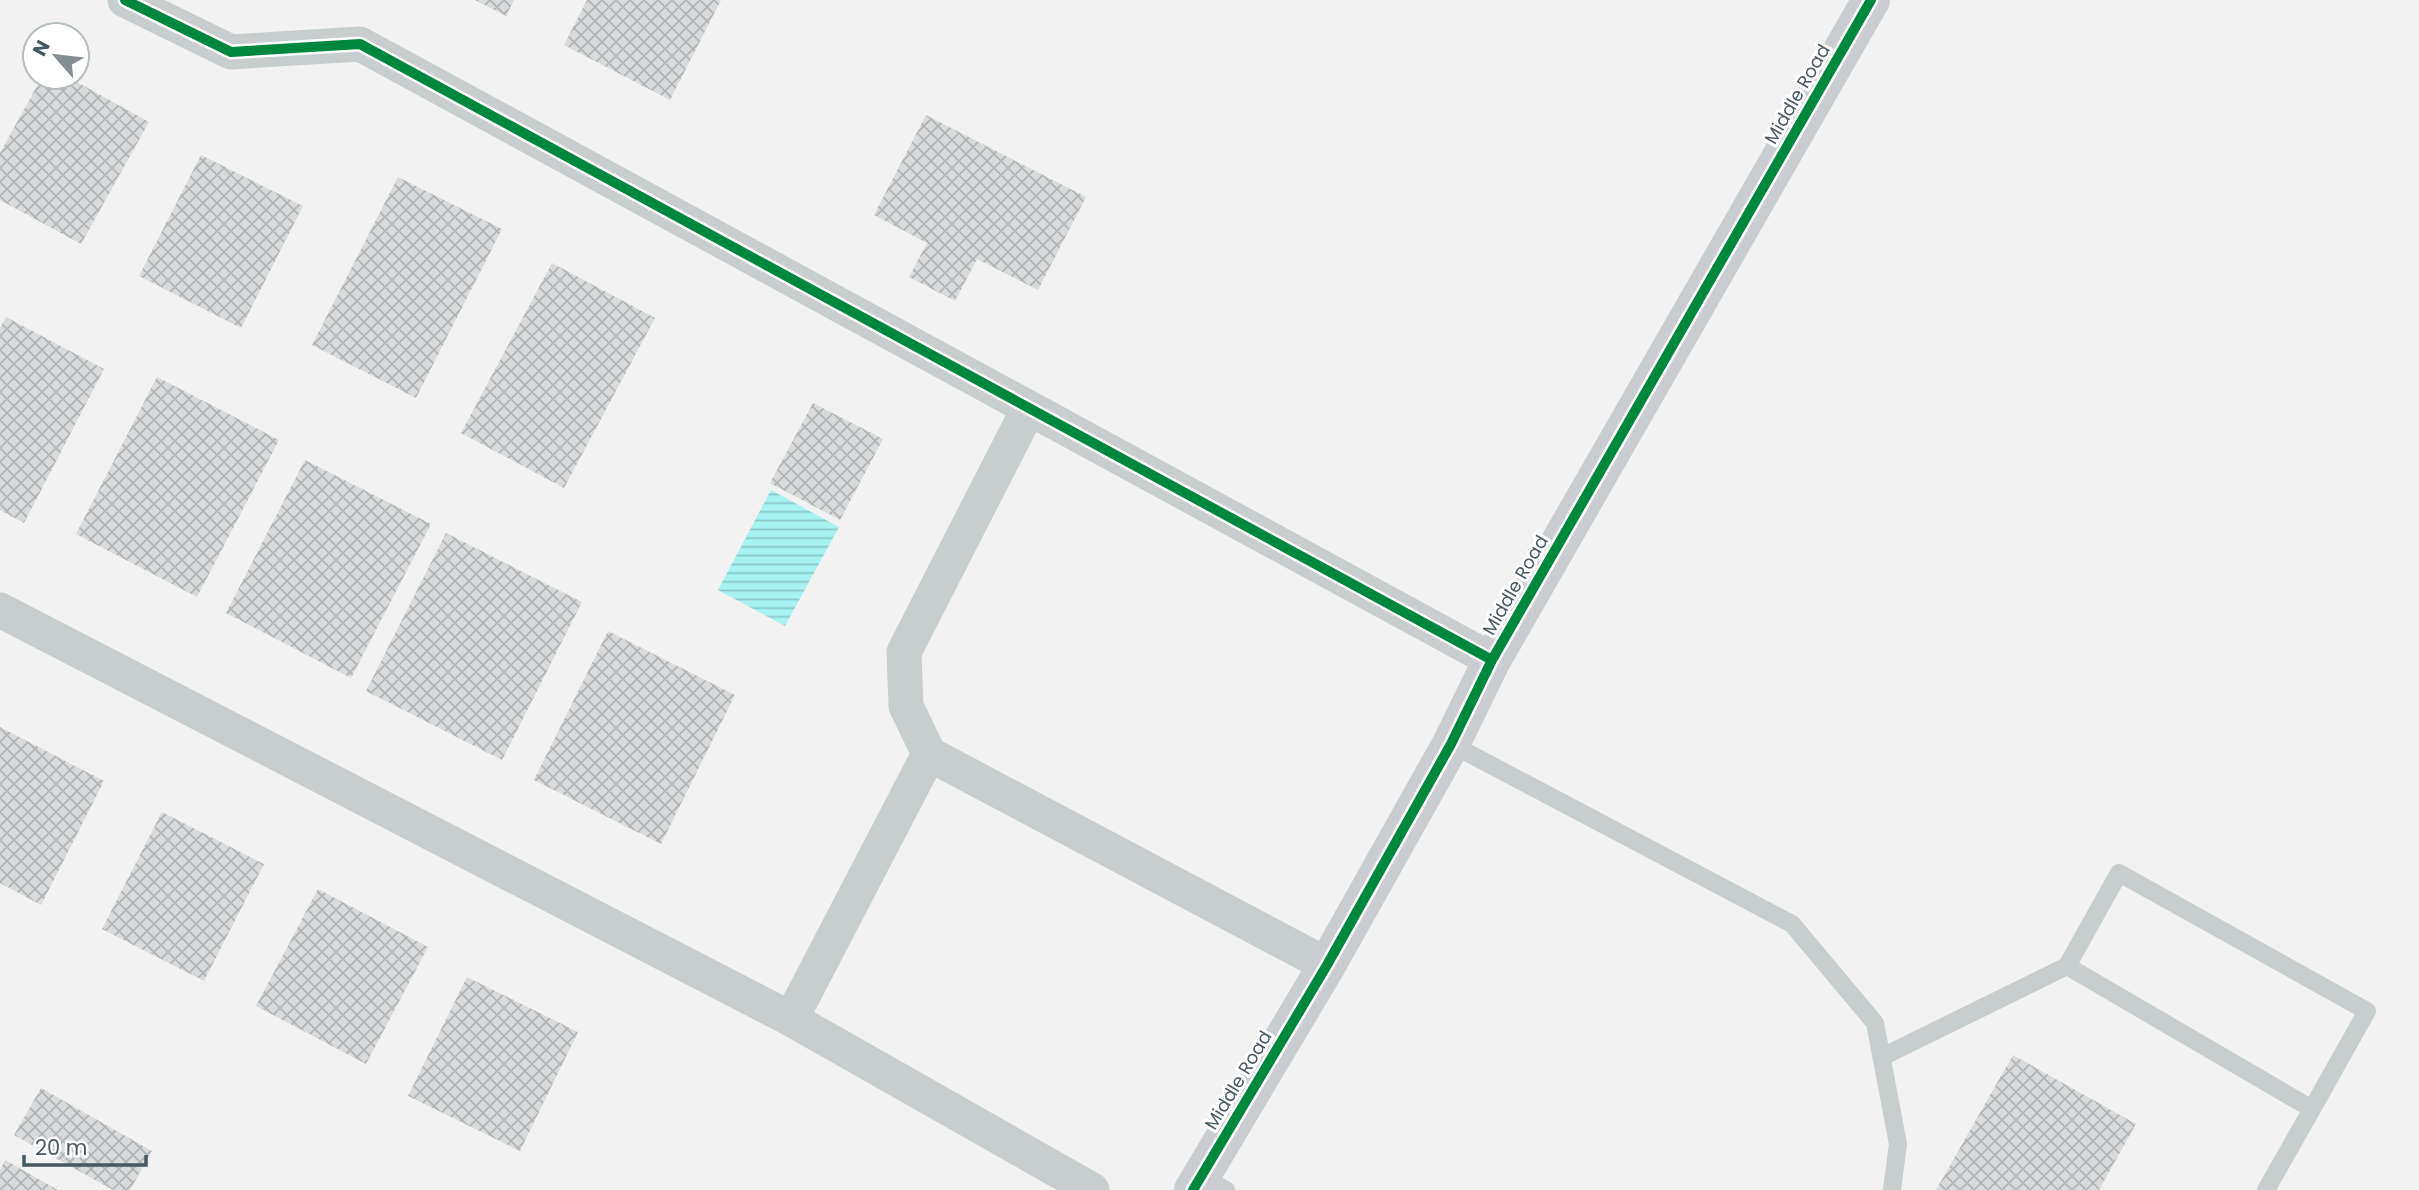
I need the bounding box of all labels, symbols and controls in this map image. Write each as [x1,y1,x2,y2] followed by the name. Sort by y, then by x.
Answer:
[21,21,91,91] north arrow
[26,36,57,61] text: N
[1758,39,1836,149] street label: Middle Road
[1476,530,1554,640] street label: Middle Road
[1199,1026,1277,1134] street label: Middle Road
[24,1124,147,1168] scale bar
[35,1133,88,1162] text: 20 m

